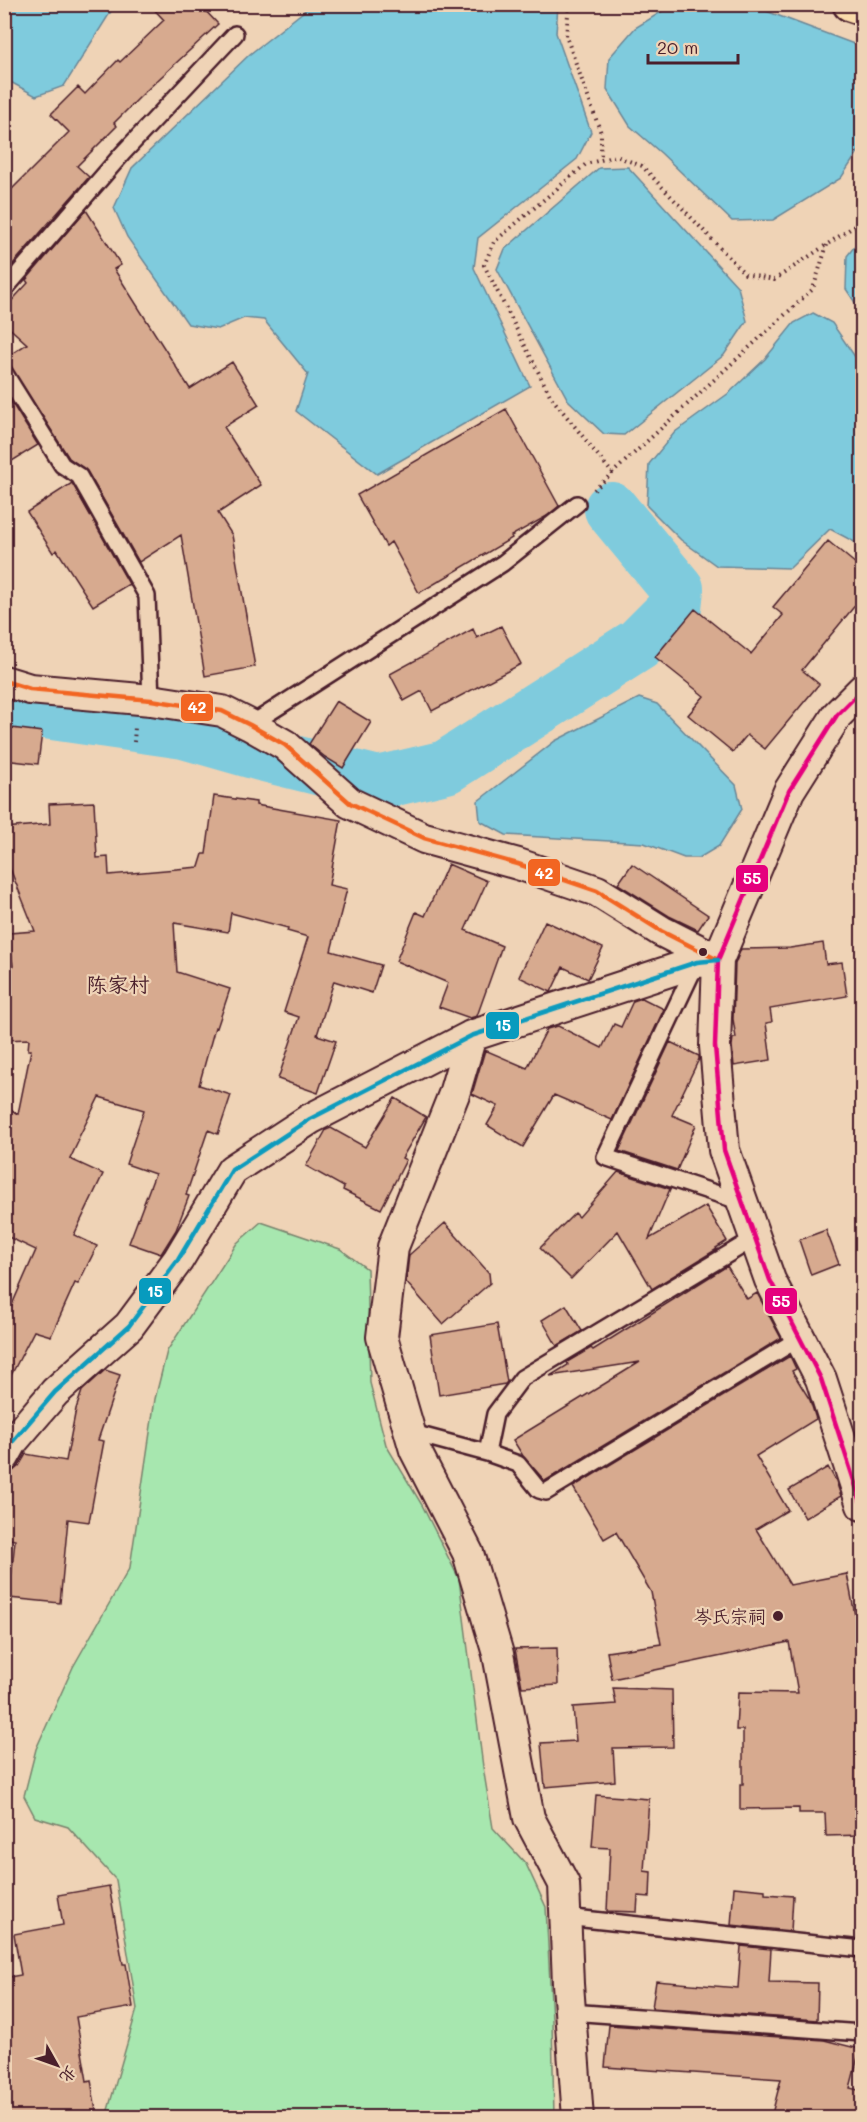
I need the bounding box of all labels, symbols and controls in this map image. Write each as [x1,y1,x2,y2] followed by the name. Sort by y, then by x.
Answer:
[648,27,738,65] scale bar
[657,35,698,59] text: 20 m
[180,693,214,722] line badge: 42
[187,696,207,717] text: 42
[527,858,561,887] line badge: 42
[534,862,554,883] text: 42
[735,864,769,893] line badge: 55
[743,867,761,888] text: 55
[697,946,709,958] unlabelled marker
[87,970,150,997] district label: 陈家村
[485,1011,520,1040] line badge: 15
[495,1014,511,1035] text: 15
[138,1277,172,1305] line badge: 15
[147,1280,163,1301] text: 15
[764,1287,798,1315] line badge: 55
[772,1290,790,1311] text: 55
[694,1604,766,1628] place label: 岑氏宗祠
[771,1609,785,1623] marker: 岑氏宗祠
[27,2035,87,2095] north arrow
[56,2062,82,2088] text: 北

